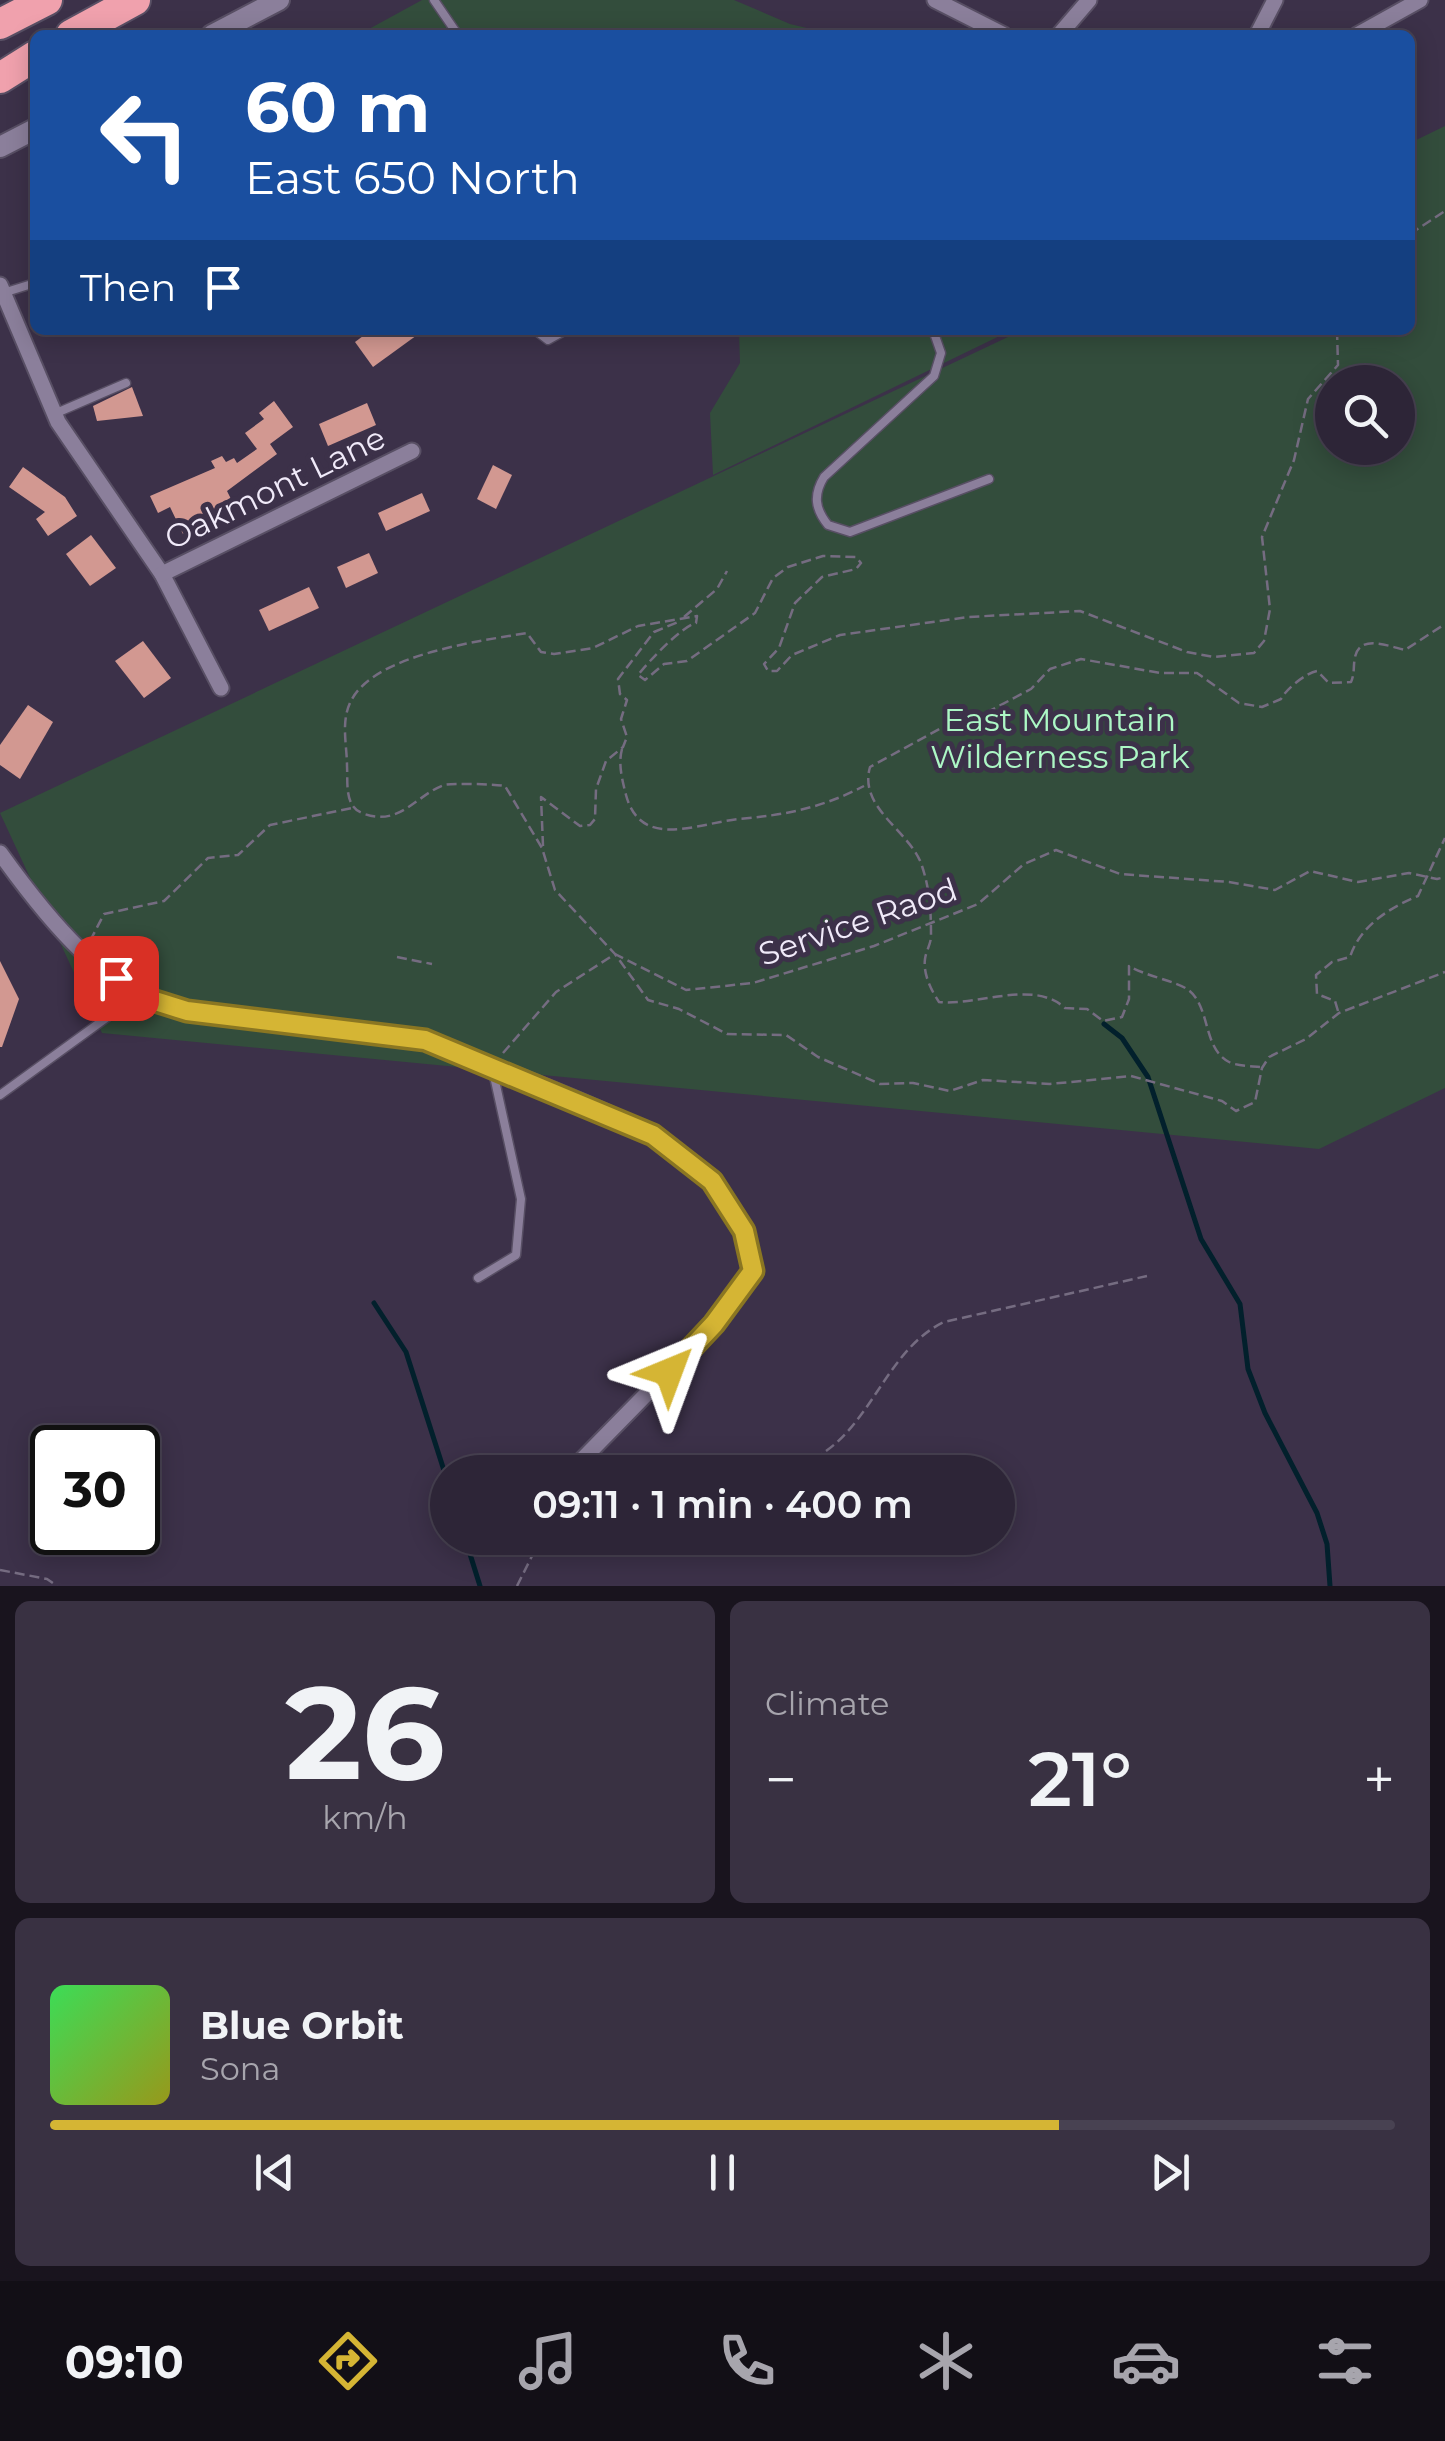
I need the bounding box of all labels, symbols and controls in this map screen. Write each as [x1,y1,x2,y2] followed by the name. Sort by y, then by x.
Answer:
[245,64,430,150] text: 60 m
[80,70,210,200] icon: left
[245,150,580,205] text: East 650 North
[196,260,251,315] icon: arrive
[80,264,176,311] text: Then
[1315,365,1415,465] map controls
[1315,365,1415,465] button: search
[158,417,391,558] street label: Oakmont Lane
[930,700,1190,776] park label: East Mountain Wilderness Park
[753,869,962,974] street label: Service Raod
[74,936,159,1021] pin
[89,951,144,1006] icon: arrive
[617,1320,721,1424] position arrow
[30,1425,160,1555] speed limit sign: 30
[532,1481,913,1528] text: 09:11 · 1 min · 400 m
[285,1653,445,1812] text: 26
[765,1684,889,1723] text: Climate
[1028,1733,1132,1825] text: 21°
[765,1746,797,1813] text: −
[1363,1746,1395,1813] text: +
[322,1798,408,1837] text: km/h
[200,2002,404,2049] text: Blue Orbit
[200,2049,280,2088] text: Sona
[247,2145,302,2200] icon: previous
[695,2145,750,2200] icon: pause
[1143,2145,1198,2200] icon: next
[313,2326,383,2396] icon: directions
[513,2326,583,2396] icon: music
[712,2326,782,2396] icon: phone
[911,2326,981,2396] icon: climate
[1111,2326,1181,2396] icon: car
[1310,2326,1380,2396] icon: filters
[65,2334,184,2389] text: 09:10

